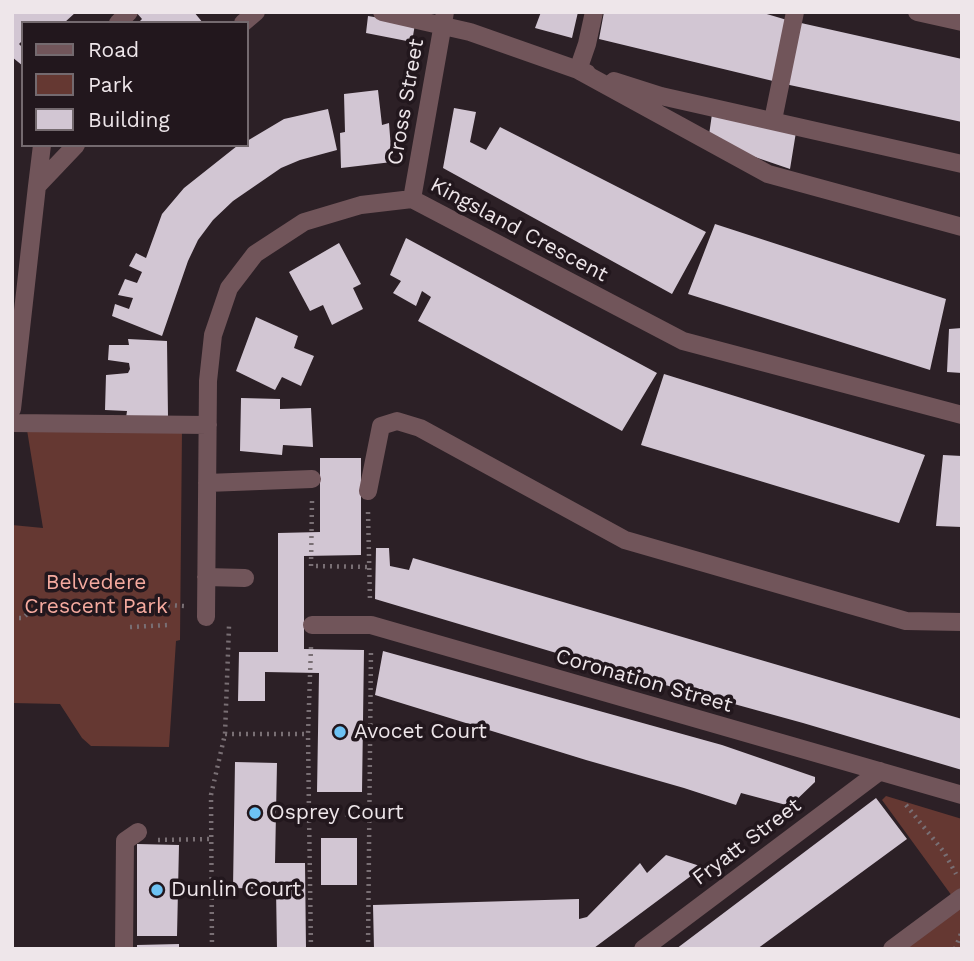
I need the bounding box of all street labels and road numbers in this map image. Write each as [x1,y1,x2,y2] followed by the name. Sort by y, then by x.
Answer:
[383,37,429,167] street label: Cross Street
[426,172,612,288] street label: Kingsland Crescent
[553,644,735,718] street label: Coronation Street
[688,793,806,891] street label: Fryatt Street

